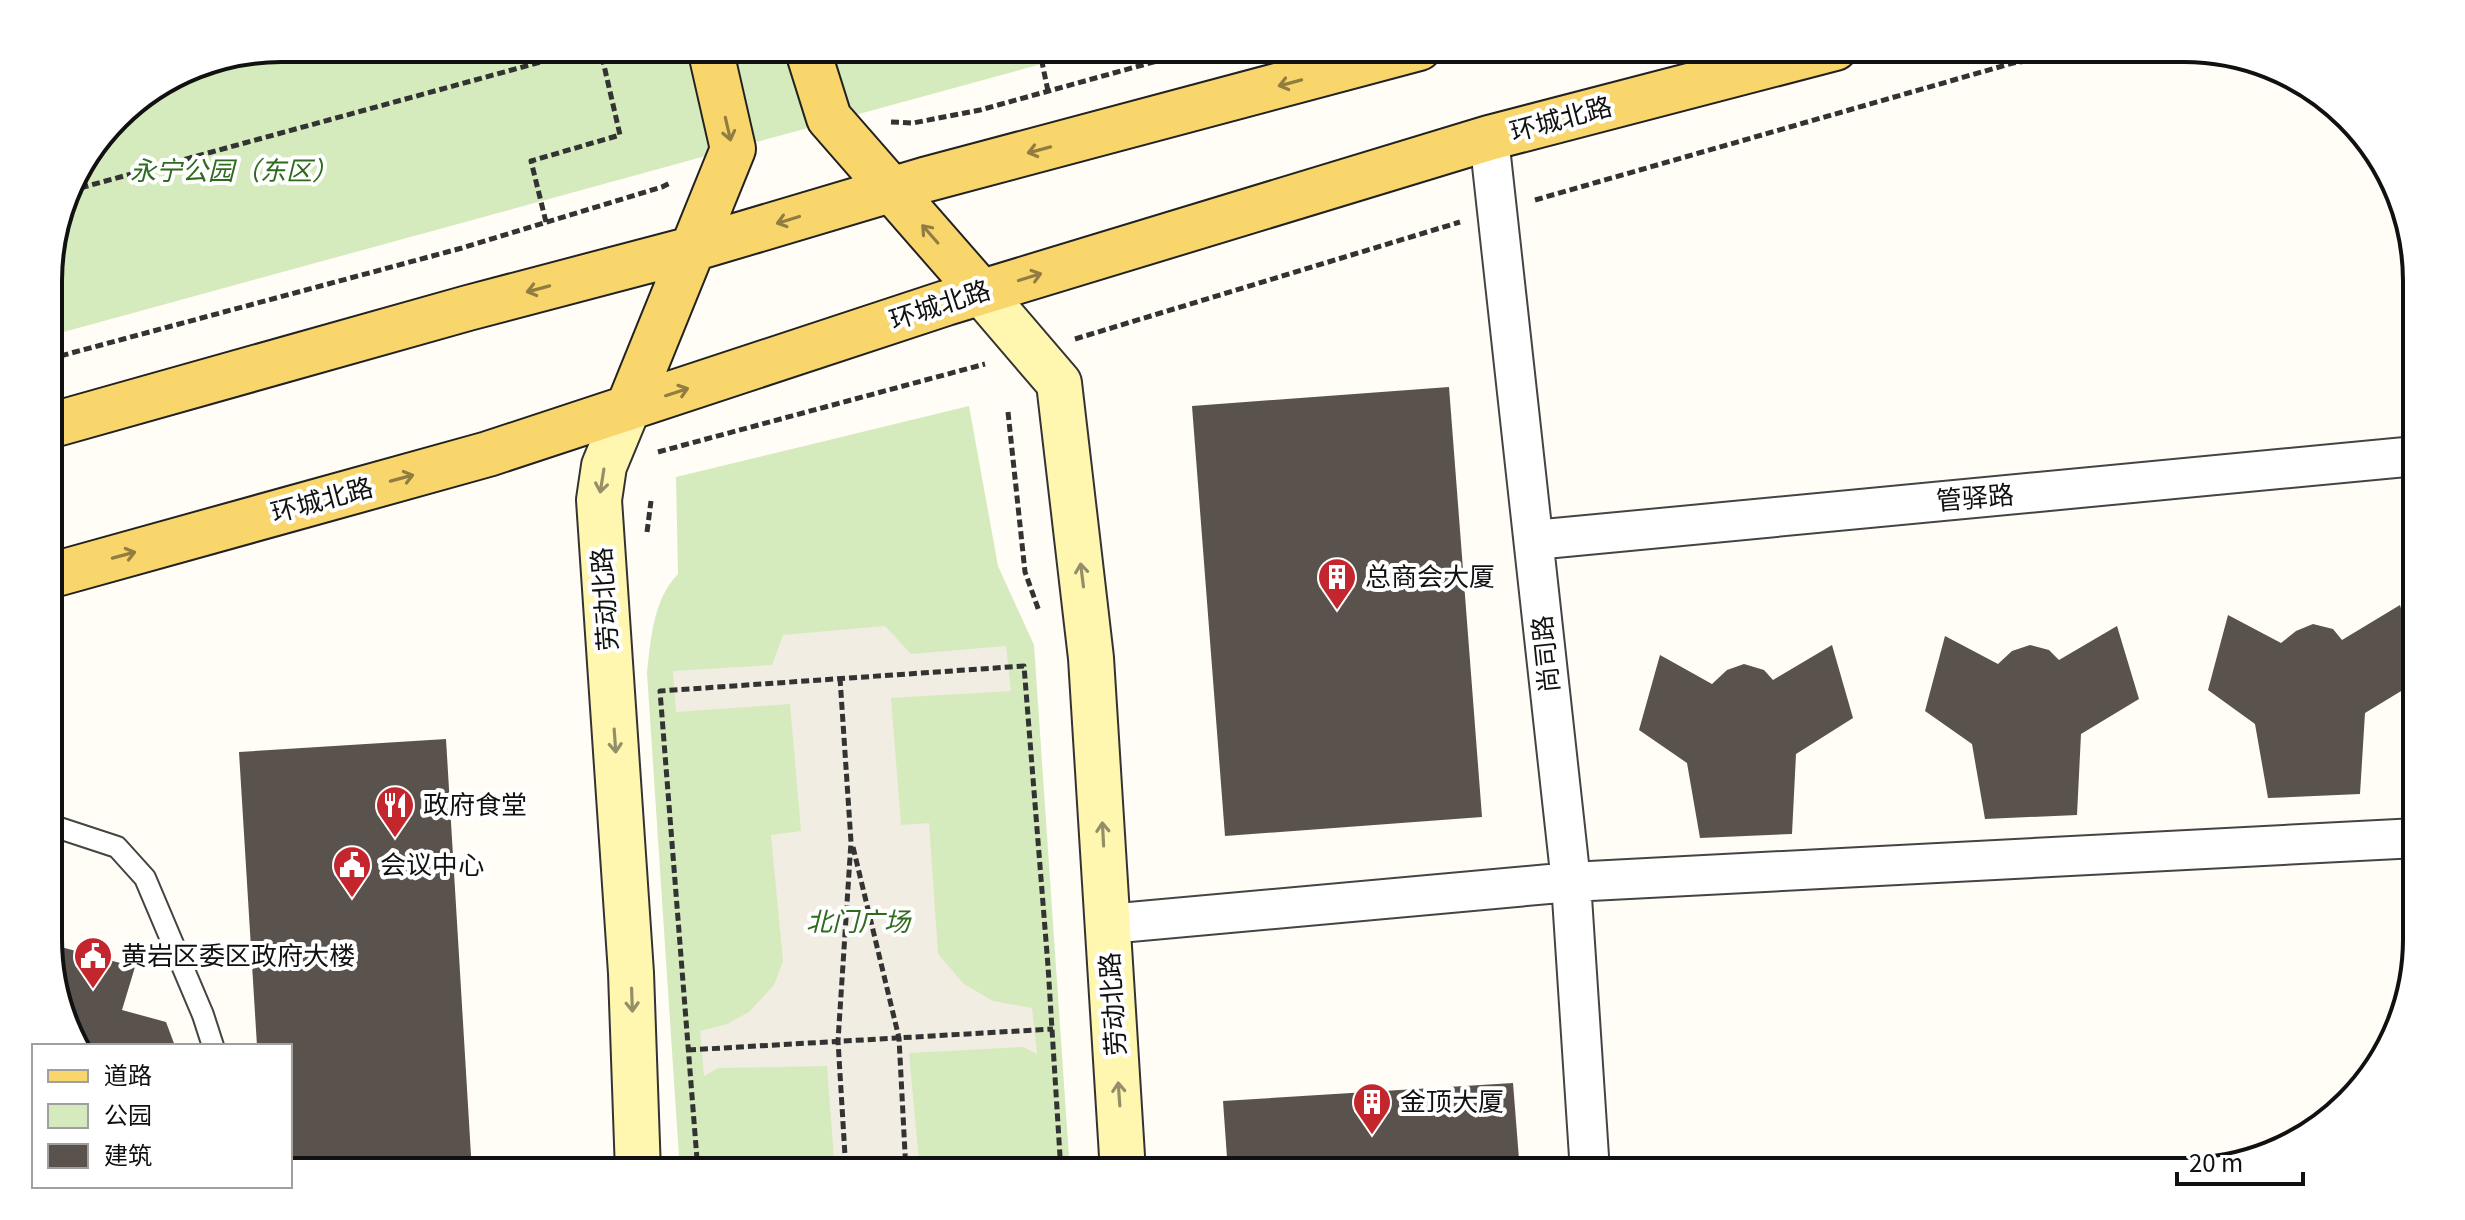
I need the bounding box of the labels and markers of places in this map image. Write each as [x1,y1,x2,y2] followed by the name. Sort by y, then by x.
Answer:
[1316,556,1358,611] building icon: 总商会大厦
[1365,556,1495,593] place label: 总商会大厦
[374,784,416,839] restaurant icon: 政府食堂
[423,784,527,821] place label: 政府食堂
[331,844,373,899] public building icon: 会议中心
[380,844,484,881] place label: 会议中心
[72,935,114,990] public building icon: 黄岩区委区政府大楼
[121,935,355,972] place label: 黄岩区委区政府大楼
[1351,1081,1393,1136] building icon: 金顶大厦
[1400,1081,1504,1118] place label: 金顶大厦

